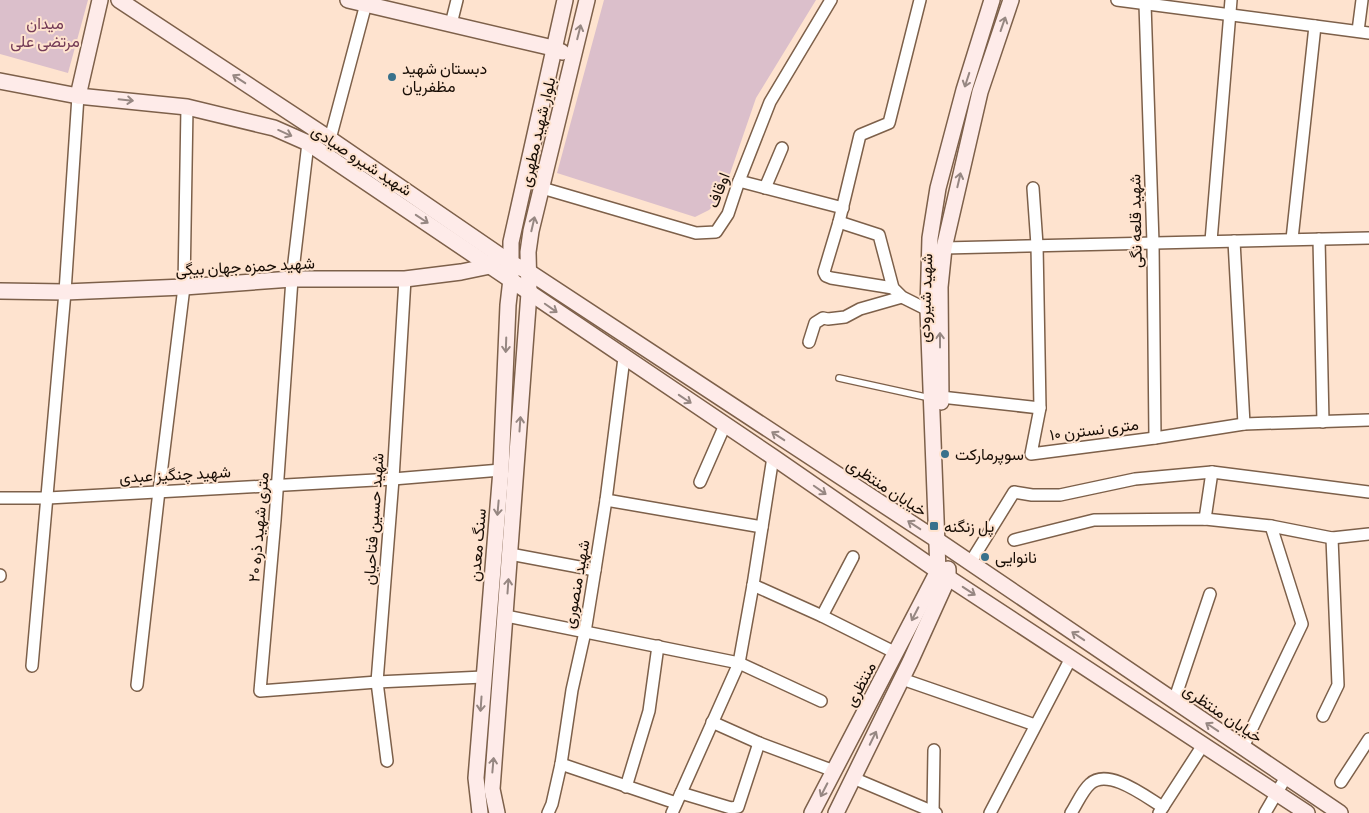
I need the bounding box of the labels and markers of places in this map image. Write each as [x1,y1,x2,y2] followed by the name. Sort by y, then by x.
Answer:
[402,57,487,97] place label: دبستان شهید مظفریان
[386,71,398,83] marker: دبستان شهید مظفریان
[955,443,1024,466] place label: سوپرمارکت
[939,448,951,460] marker: سوپرمارکت
[944,515,994,538] place label: پل زنگنه
[928,520,940,532] marker: پل زنگنه
[995,546,1037,568] place label: نانوایی
[979,551,991,563] marker: نانوایی

